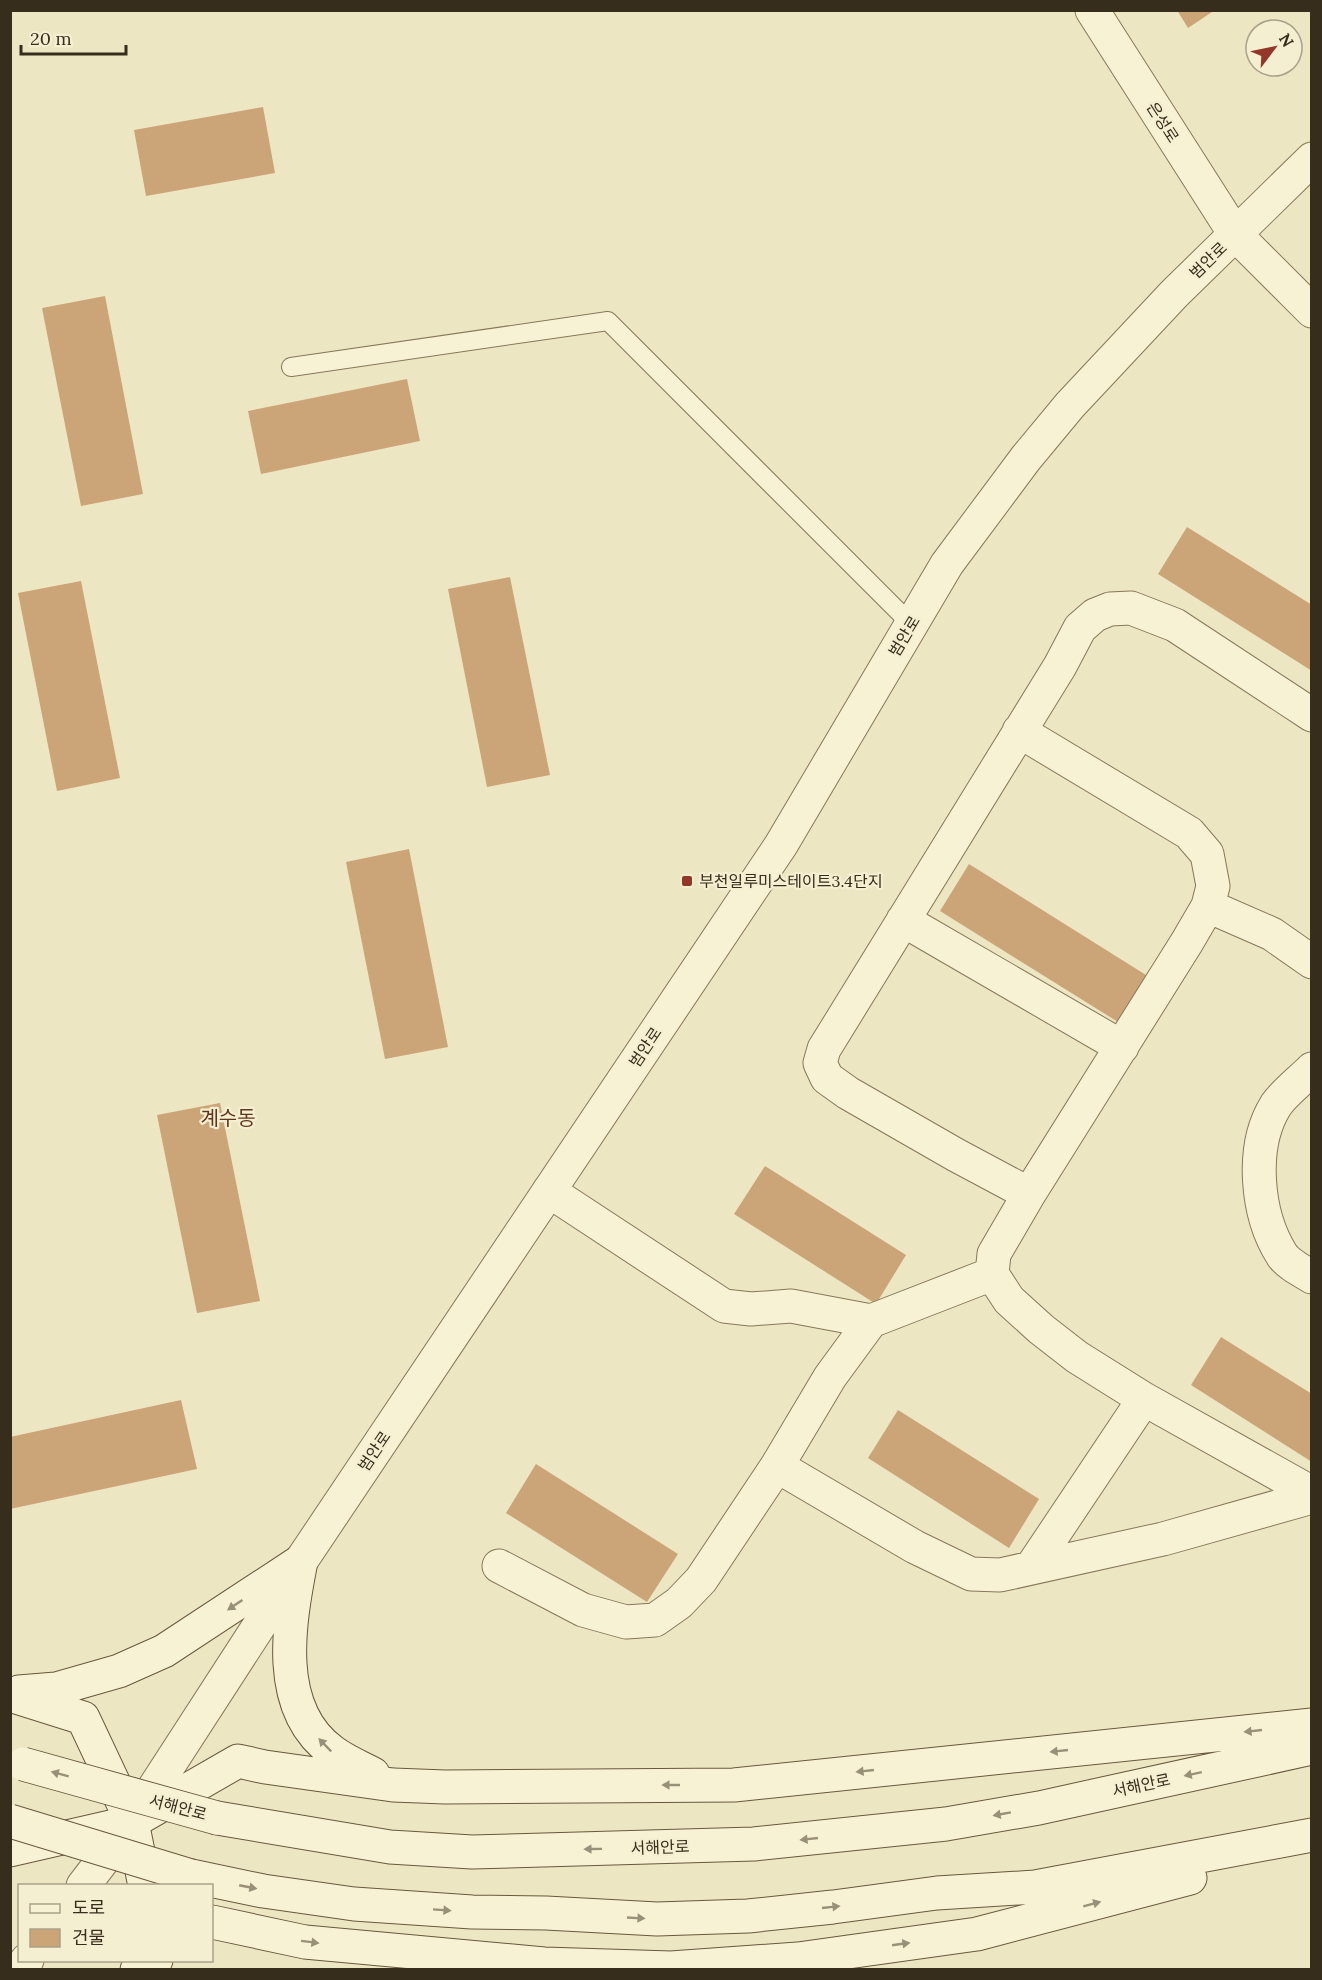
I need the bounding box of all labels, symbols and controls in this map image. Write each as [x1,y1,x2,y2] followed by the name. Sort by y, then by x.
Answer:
[21,18,126,56] scale bar
[1244,18,1304,78] north arrow
[30,27,72,50] text: 20 m
[1275,30,1298,51] text: N
[1143,98,1184,146] street label: 은성로
[1185,237,1231,283] street label: 범안로
[884,612,924,660] street label: 범안로
[699,871,882,891] place label: 부천일루미스테이트3.4단지
[680,874,694,888] marker: 부천일루미스테이트3.4단지
[624,1023,666,1071] street label: 범안로
[200,1105,256,1130] district label: 계수동
[353,1427,395,1475] street label: 범안로
[227,1599,243,1610] one-way arrow
[1244,1726,1263,1736] one-way arrow
[318,1737,332,1752] one-way arrow
[1050,1746,1069,1756] one-way arrow
[856,1766,875,1776] one-way arrow
[51,1769,69,1779] one-way arrow
[1110,1769,1172,1801] street label: 서해안로
[1183,1770,1202,1779] one-way arrow
[662,1780,681,1790] one-way arrow
[147,1790,209,1824] street label: 서해안로
[992,1810,1011,1819] one-way arrow
[799,1834,818,1844] one-way arrow
[630,1836,690,1858] street label: 서해안로
[584,1844,603,1854] one-way arrow
[239,1883,257,1893] one-way arrow
[18,1884,213,1962] legend
[72,1896,105,1919] text: 도로
[1083,1899,1101,1908] one-way arrow
[821,1902,840,1912] one-way arrow
[432,1905,451,1915] one-way arrow
[627,1913,646,1922] one-way arrow
[72,1926,105,1949] text: 건물
[300,1938,319,1947] one-way arrow
[892,1940,911,1949] one-way arrow

